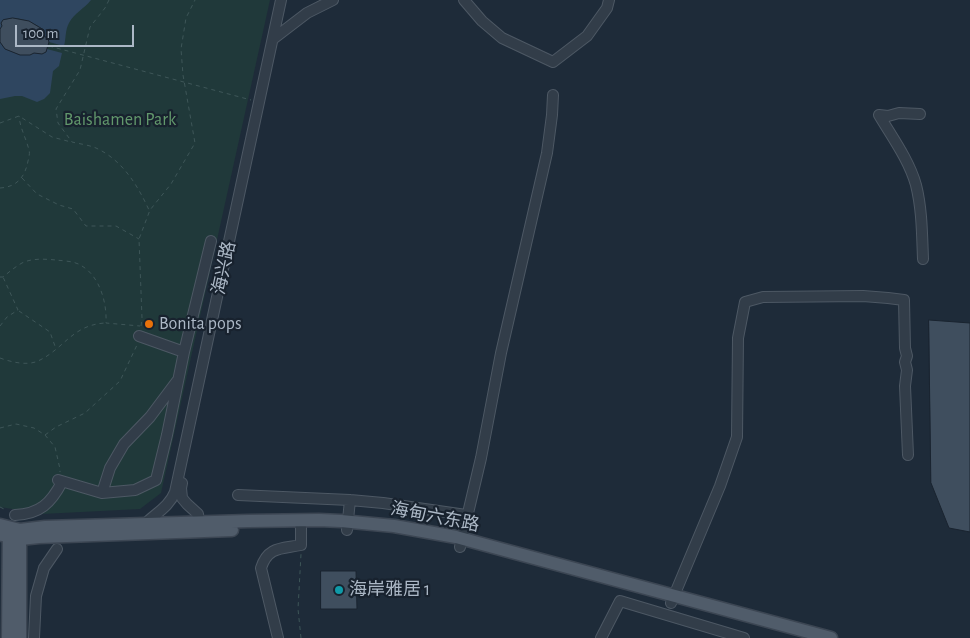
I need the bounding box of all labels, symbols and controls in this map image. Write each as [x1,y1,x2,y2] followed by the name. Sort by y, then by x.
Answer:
[18,15,136,47] scale bar
[23,26,58,41] text: 100 m
[64,109,176,131] park label: Baishamen Park
[208,239,240,297] street label: 海兴路
[159,313,242,335] place label: Bonita pops
[143,318,155,330] marker: Bonita pops
[389,498,481,536] street label: 海甸六东路
[349,579,430,601] place label: 海岸雅居 1
[333,584,345,596] marker: 海岸雅居 1

